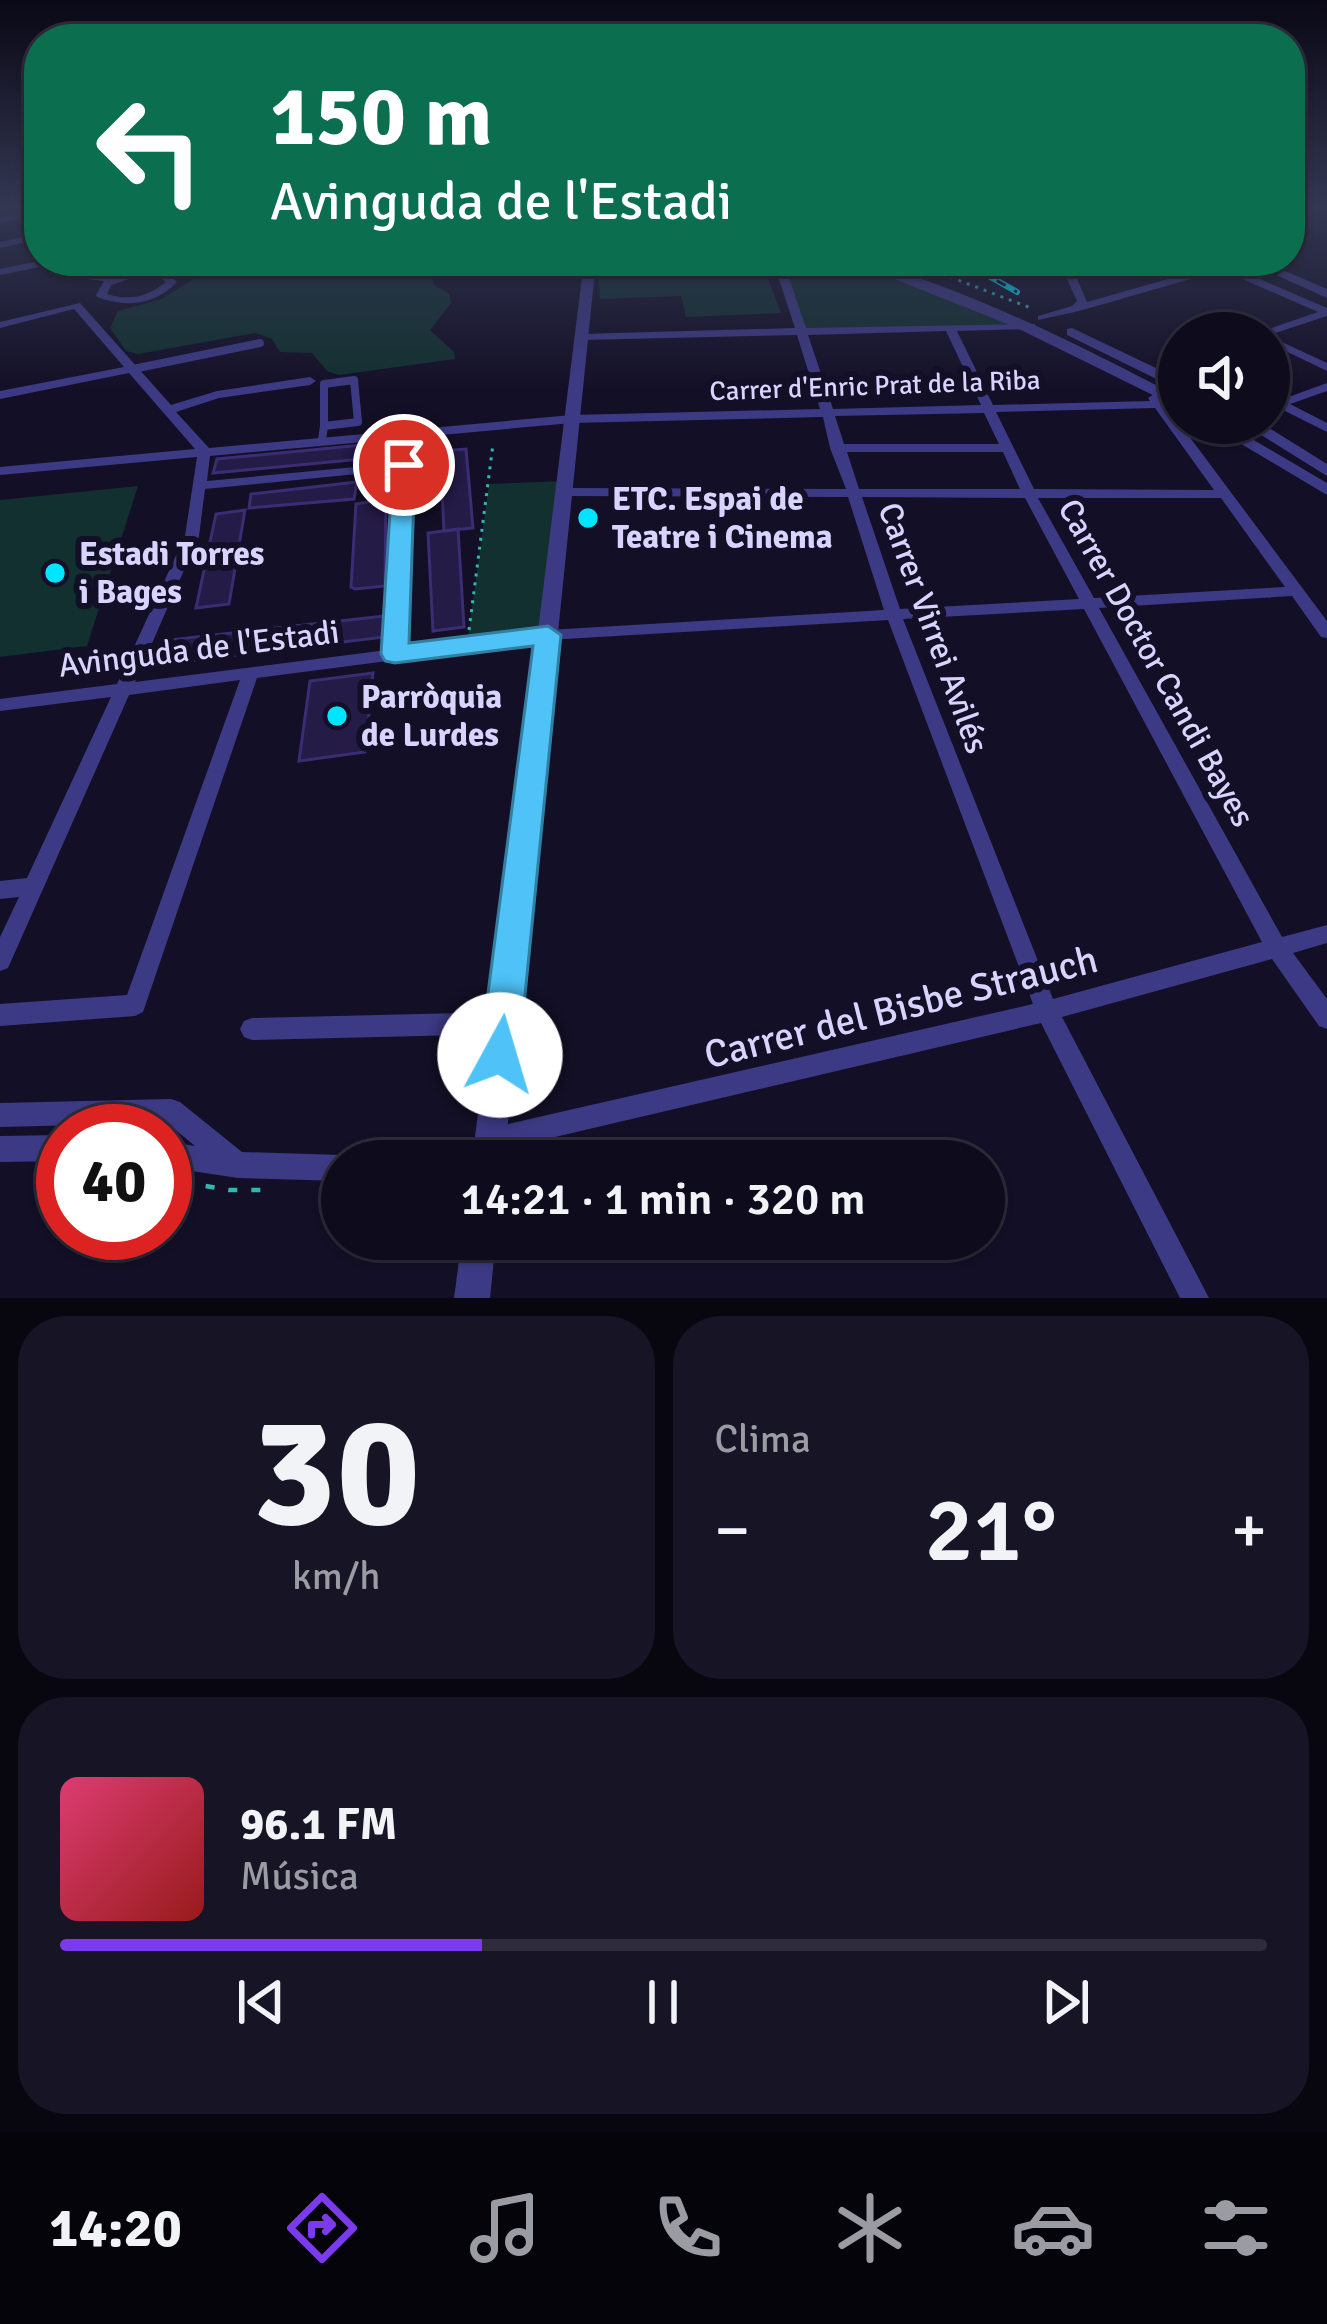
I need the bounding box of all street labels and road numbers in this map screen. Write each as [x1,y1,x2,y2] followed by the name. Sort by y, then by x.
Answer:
[709,364,1041,408] street label: Carrer d'Enric Prat de la Riba
[1049,492,1263,834] street label: Carrer Doctor Candi Bayes
[869,497,997,759] street label: Carrer Virrei Avilés
[56,611,342,687] street label: Avinguda de l'Estadi
[699,935,1103,1079] street label: Carrer del Bisbe Strauch

